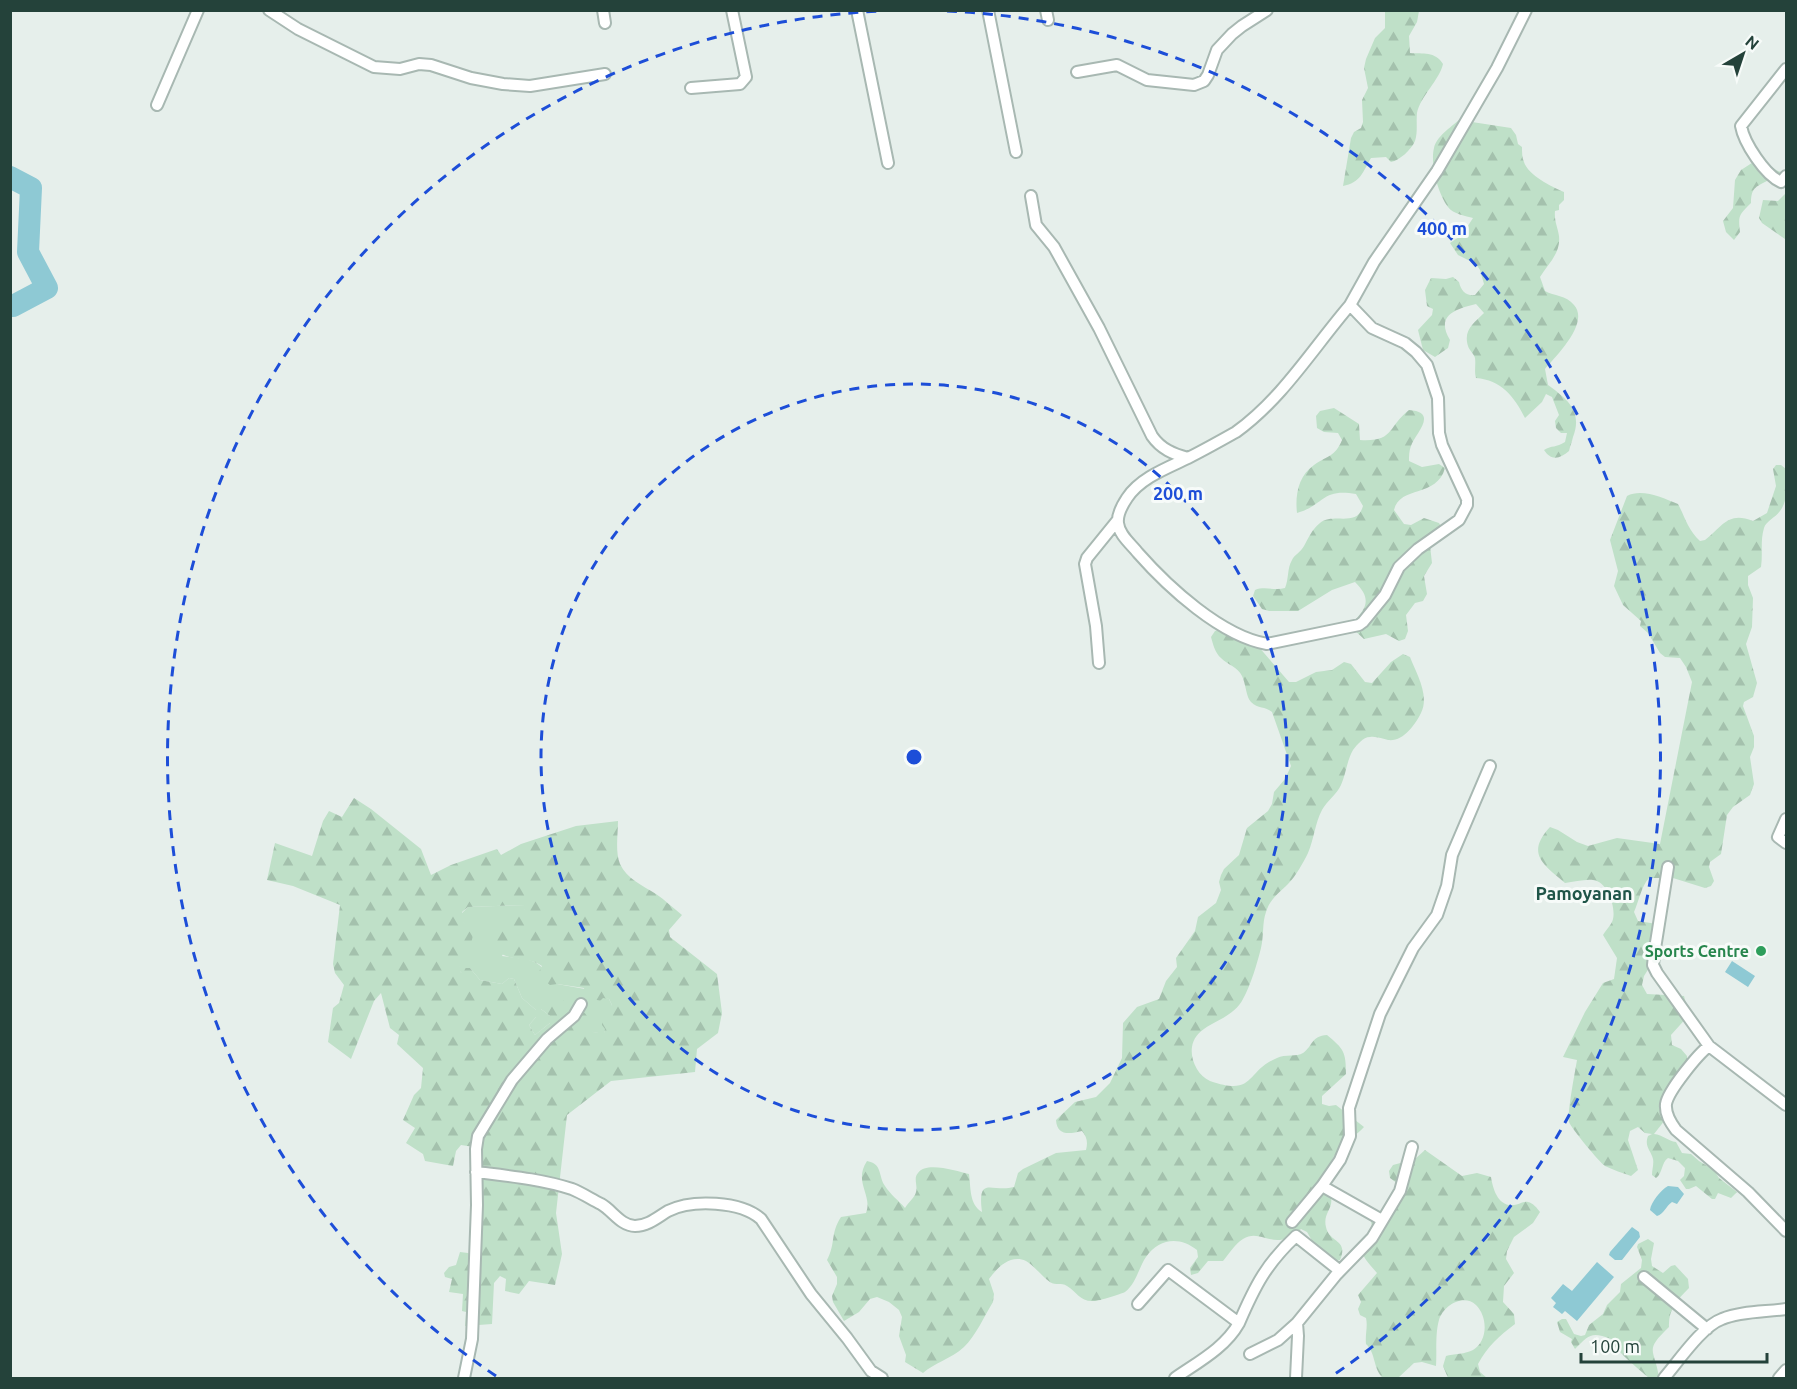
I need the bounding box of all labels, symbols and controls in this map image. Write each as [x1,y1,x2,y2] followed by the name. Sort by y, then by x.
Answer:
[1713,24,1773,84] north arrow
[1742,32,1763,53] text: N
[1417,218,1467,238] text: 400 m
[1153,483,1203,503] text: 200 m
[904,747,924,767] centre of rings
[1535,883,1633,903] district label: Pamoyanan
[1645,942,1749,960] place label: Sports Centre
[1754,944,1768,958] marker: Sports Centre
[1581,1326,1767,1364] scale bar
[1590,1336,1640,1356] text: 100 m

